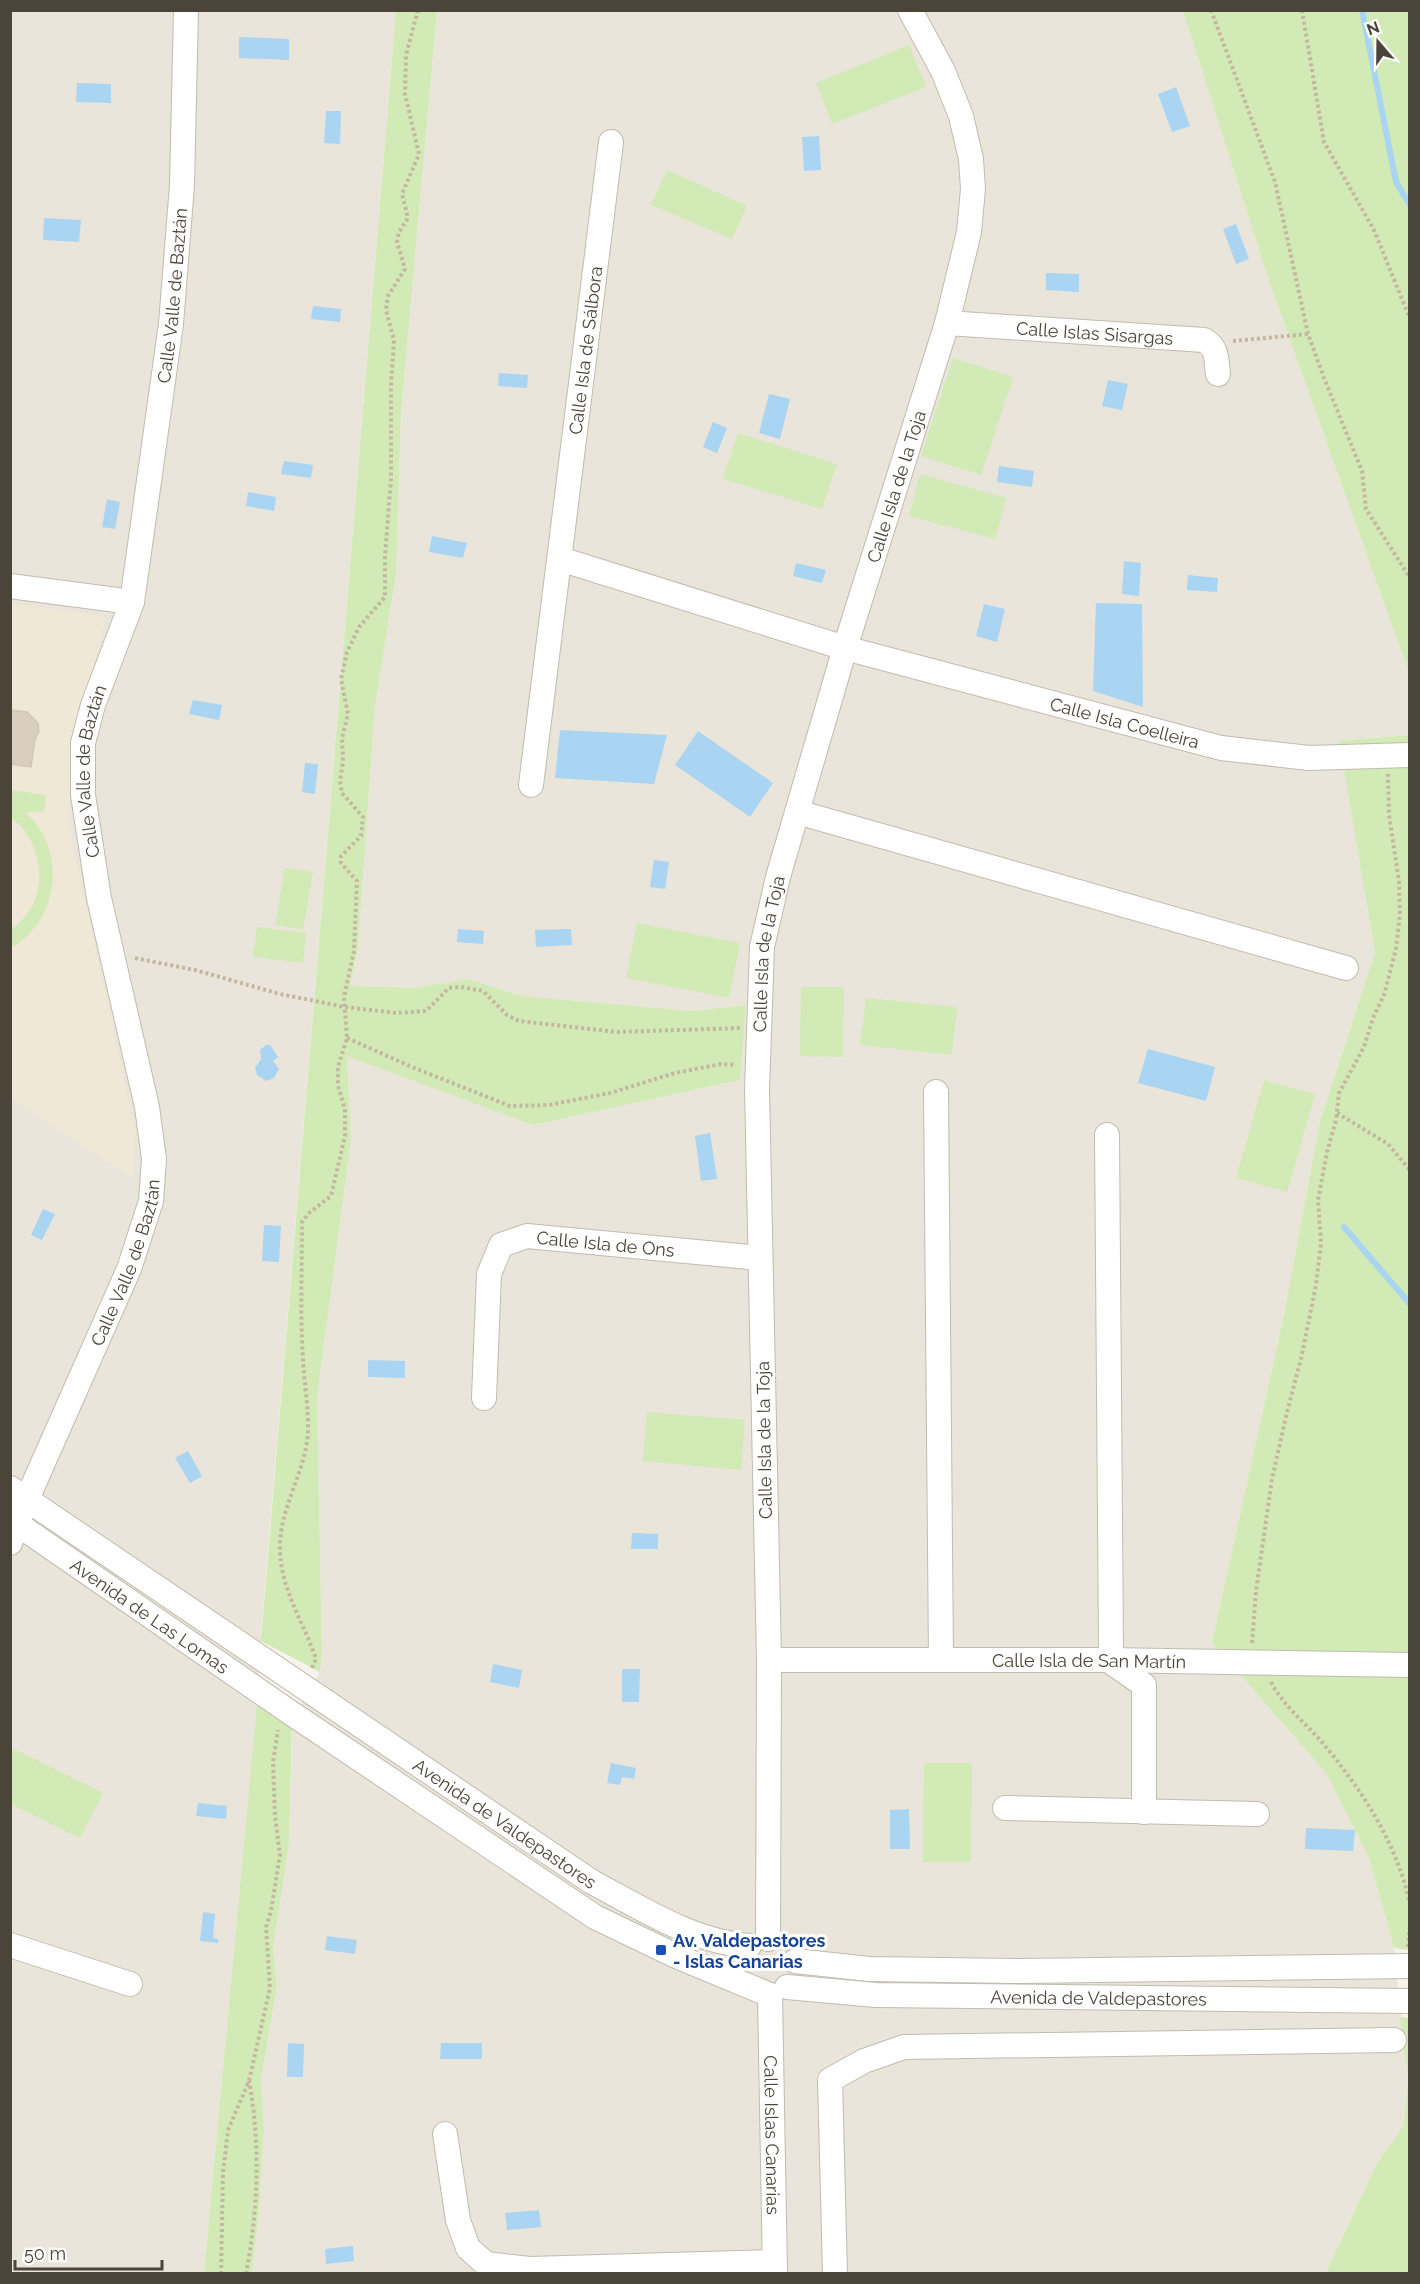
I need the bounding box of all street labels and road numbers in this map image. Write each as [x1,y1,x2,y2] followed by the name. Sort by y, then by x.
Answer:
[152,207,191,385] street label: Calle Valle de Baztán
[564,265,606,436] street label: Calle Isla de Sálbora
[1015,317,1174,348] street label: Calle Islas Sisargas
[862,408,929,565] street label: Calle Isla de la Toja
[72,681,110,859] street label: Calle Valle de Baztán
[1048,692,1202,752] street label: Calle Isla Coelleira
[749,874,788,1033] street label: Calle Isla de la Toja
[86,1179,163,1349] street label: Calle Valle de Baztán
[536,1226,676,1260] street label: Calle Isla de Ons
[752,1361,776,1519] street label: Calle Isla de la Toja
[67,1554,233,1678] street label: Avenida de Las Lomas
[992,1650,1186,1672] street label: Calle Isla de San Martín
[410,1754,601,1893] street label: Avenida de Valdepastores
[990,1986,1207,2009] street label: Avenida de Valdepastores
[761,2055,784,2215] street label: Calle Islas Canarias

